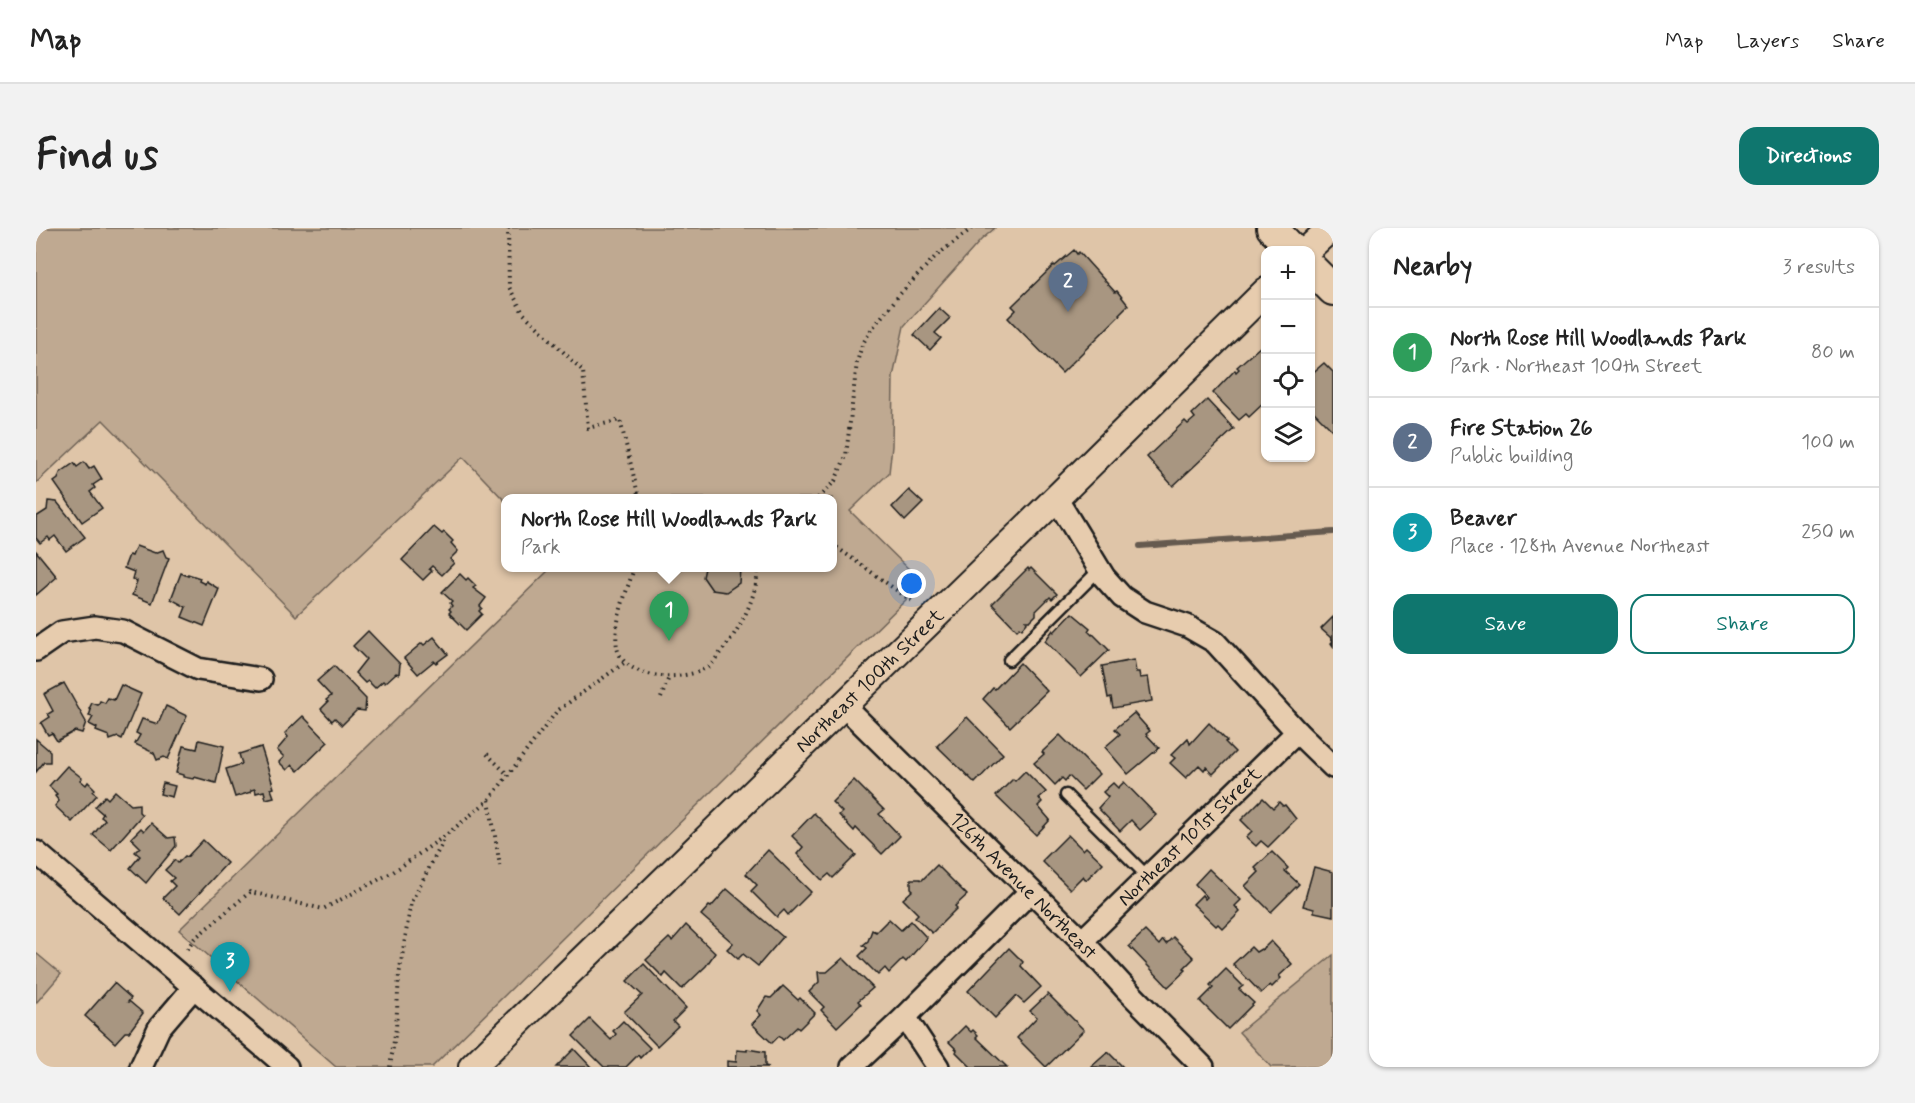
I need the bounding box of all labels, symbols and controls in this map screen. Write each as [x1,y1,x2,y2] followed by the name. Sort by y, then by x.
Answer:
[30,23,81,60] text: Map
[1665,27,1703,55] text: Map
[1736,27,1799,55] text: Layers
[1832,27,1885,55] text: Share
[1739,127,1879,185] button: Directions
[36,129,158,184] text: Find us
[1261,246,1315,462] map controls
[1261,246,1315,300] button: +
[1393,250,1472,284] text: Nearby
[1783,254,1855,281] text: 3 results
[1048,262,1088,312] pin: 2
[1261,300,1315,354] button: −
[1450,325,1746,353] text: North Rose Hill Woodlands Park
[1408,339,1417,366] text: 1
[1811,339,1855,366] text: 80 m
[1450,353,1702,380] text: Park · Northeast 100th Street
[1261,354,1315,408] button: locate
[1261,408,1315,462] button: layers
[1450,415,1593,443] text: Fire Station 26
[1408,429,1417,456] text: 2
[1801,429,1855,456] text: 100 m
[1450,443,1573,470] text: Public building
[501,494,837,572] popup
[1450,505,1517,533] text: Beaver
[521,506,817,534] text: North Rose Hill Woodlands Park
[1408,519,1417,546] text: 3
[1801,519,1855,546] text: 250 m
[1450,533,1709,560] text: Place · 128th Avenue Northeast
[521,534,561,561] text: Park
[897,569,926,598] your location
[650,592,688,641] pin: 1
[1393,594,1618,654] button: Save
[1630,594,1855,654] button: Share
[790,603,951,759] street label: Northeast 100th Street
[1112,761,1268,913] street label: Northeast 101st Street
[943,806,1103,966] street label: 126th Avenue Northeast
[210,942,250,992] pin: 3

